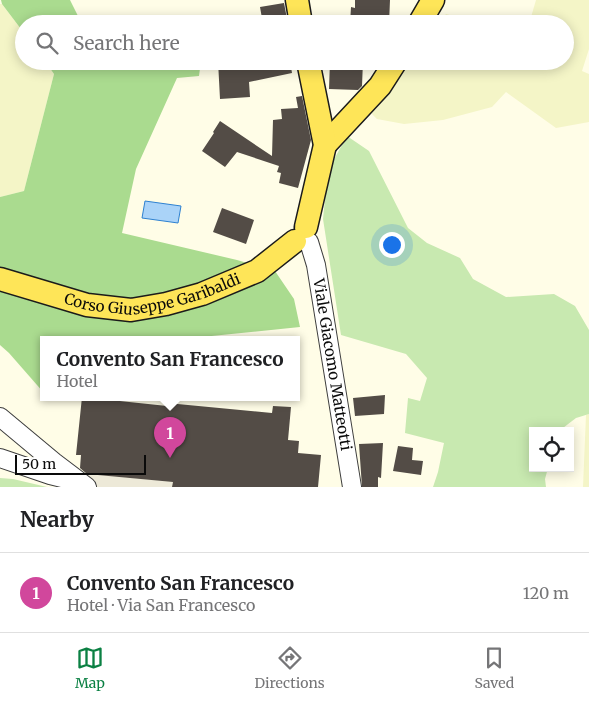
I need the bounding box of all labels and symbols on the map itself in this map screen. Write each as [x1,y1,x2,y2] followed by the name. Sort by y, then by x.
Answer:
[379,232,405,258] your location
[62,269,243,319] street label: Corso Giuseppe Garibaldi
[309,276,356,452] street label: Viale Giacomo Matteotti
[154,417,186,458] pin: 1
[15,452,146,475] scale bar

